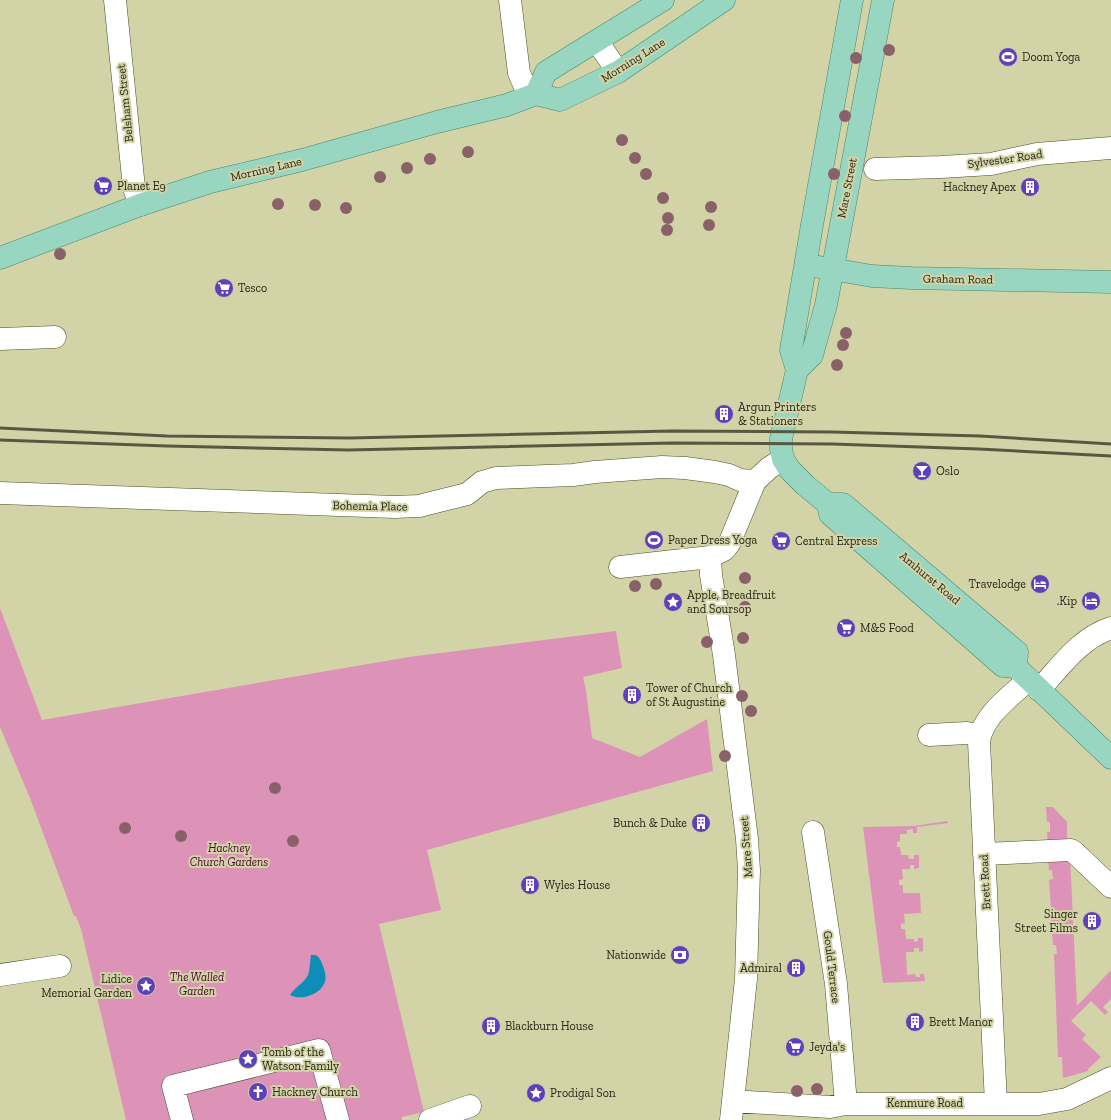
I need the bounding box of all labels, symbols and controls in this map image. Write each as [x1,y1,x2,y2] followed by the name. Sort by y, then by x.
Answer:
[598,35,668,85] street label: Morning Lane
[997,46,1019,68] sports icon: Doom Yoga
[1022,50,1081,64] place label: Doom Yoga
[114,63,136,143] street label: Belsham Street
[967,147,1044,171] street label: Sylvester Road
[229,154,303,184] street label: Morning Lane
[834,156,860,219] street label: Mare Street
[92,175,114,197] supermarket icon: Planet E9
[1019,176,1041,198] building icon: Hackney Apex
[117,179,166,193] place label: Planet E9
[943,180,1016,194] place label: Hackney Apex
[923,271,994,287] street label: Graham Road
[213,277,235,299] supermarket icon: Tesco
[238,281,267,295] place label: Tesco
[738,400,816,428] place label: Argun Printers & Stationers
[713,403,735,425] building icon: Argun Printers & Stationers
[911,460,933,482] bar icon: Oslo
[936,464,959,478] place label: Oslo
[332,498,408,514] street label: Bohemia Place
[643,529,665,551] sports icon: Paper Dress Yoga
[770,530,792,552] supermarket icon: Central Express
[668,533,758,547] place label: Paper Dress Yoga
[795,534,878,548] place label: Central Express
[897,549,963,608] street label: Amhurst Road
[1029,573,1051,595] hotel icon: Travelodge
[968,577,1026,591] place label: Travelodge
[687,588,776,616] place label: Apple, Breadfruit and Soursop
[1080,590,1102,612] hotel icon: .Kip
[662,591,684,613] place icon: Apple, Breadfruit and Soursop
[1057,594,1077,608] place label: .Kip
[835,617,857,639] supermarket icon: M&S Food
[860,621,914,635] place label: M&S Food
[646,681,732,709] place label: Tower of Church of St Augustine
[621,684,643,706] building icon: Tower of Church of St Augustine
[690,812,712,834] building icon: Bunch & Duke
[737,815,755,878] street label: Mare Street
[613,816,687,830] place label: Bunch & Duke
[190,841,268,869] park label: Hackney Church Gardens
[977,854,993,910] street label: Brett Road
[519,874,541,896] building icon: Wyles House
[544,878,611,892] place label: Wyles House
[1015,907,1078,935] place label: Singer Street Films
[1081,910,1103,932] building icon: Singer Street Films
[821,930,843,1004] street label: Gould Terrace
[669,944,691,966] bank icon: Nationwide
[606,948,666,962] place label: Nationwide
[785,957,807,979] building icon: Admiral
[740,961,782,975] place label: Admiral
[170,970,224,998] park label: The Walled Garden
[41,972,132,1000] place label: Lidice Memorial Garden
[135,975,157,997] place icon: Lidice Memorial Garden
[904,1011,926,1033] building icon: Brett Manor
[480,1015,502,1037] building icon: Blackburn House
[929,1015,993,1029] place label: Brett Manor
[505,1019,594,1033] place label: Blackburn House
[784,1036,806,1058] supermarket icon: Jeyda's
[809,1040,845,1054] place label: Jeyda's
[262,1045,340,1073] place label: Tomb of the Watson Family
[237,1048,259,1070] place icon: Tomb of the Watson Family
[247,1081,269,1103] church icon: Hackney Church
[525,1082,547,1104] place icon: Prodigal Son
[272,1085,358,1099] place label: Hackney Church
[550,1086,616,1100] place label: Prodigal Son
[887,1096,964,1110] street label: Kenmure Road

